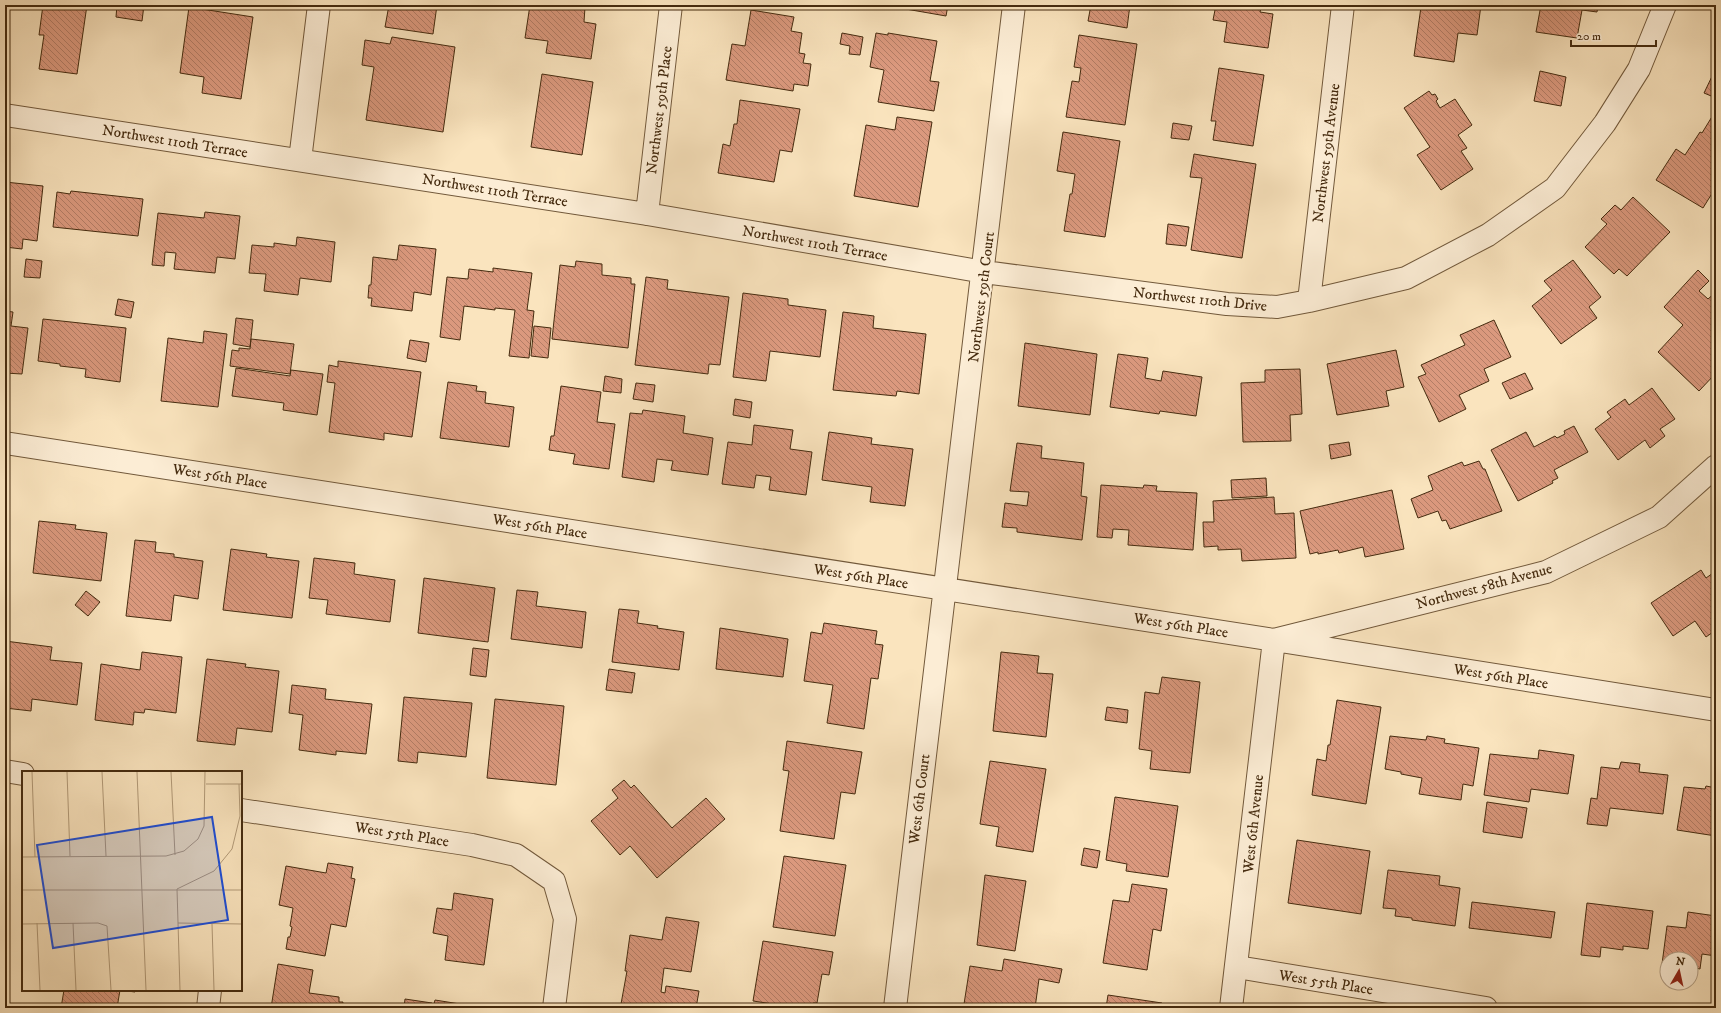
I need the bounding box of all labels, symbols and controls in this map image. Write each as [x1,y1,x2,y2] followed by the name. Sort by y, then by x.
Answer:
[1571,22,1656,48] scale bar
[1577,29,1601,44] text: 20 m
[642,45,677,175] street label: Northwest 59th Place
[1309,82,1344,224] street label: Northwest 59th Avenue
[101,121,249,162] street label: Northwest 110th Terrace
[421,170,569,211] street label: Northwest 110th Terrace
[741,221,889,266] street label: Northwest 110th Terrace
[964,230,999,364] street label: Northwest 59th Court
[1132,283,1268,316] street label: Northwest 110th Drive
[170,459,269,493] street label: West 56th Place
[490,509,589,543] street label: West 56th Place
[811,559,910,593] street label: West 56th Place
[1414,559,1554,614] street label: Northwest 58th Avenue
[1131,608,1230,642] street label: West 56th Place
[1451,659,1550,693] street label: West 56th Place
[904,753,934,846] street label: West 6th Court
[22,771,242,991] inset map
[1239,774,1268,875] street label: West 6th Avenue
[352,818,450,851] street label: West 55th Place
[1659,951,1699,991] north arrow
[1675,954,1686,970] text: N
[1276,966,1374,999] street label: West 55th Place

